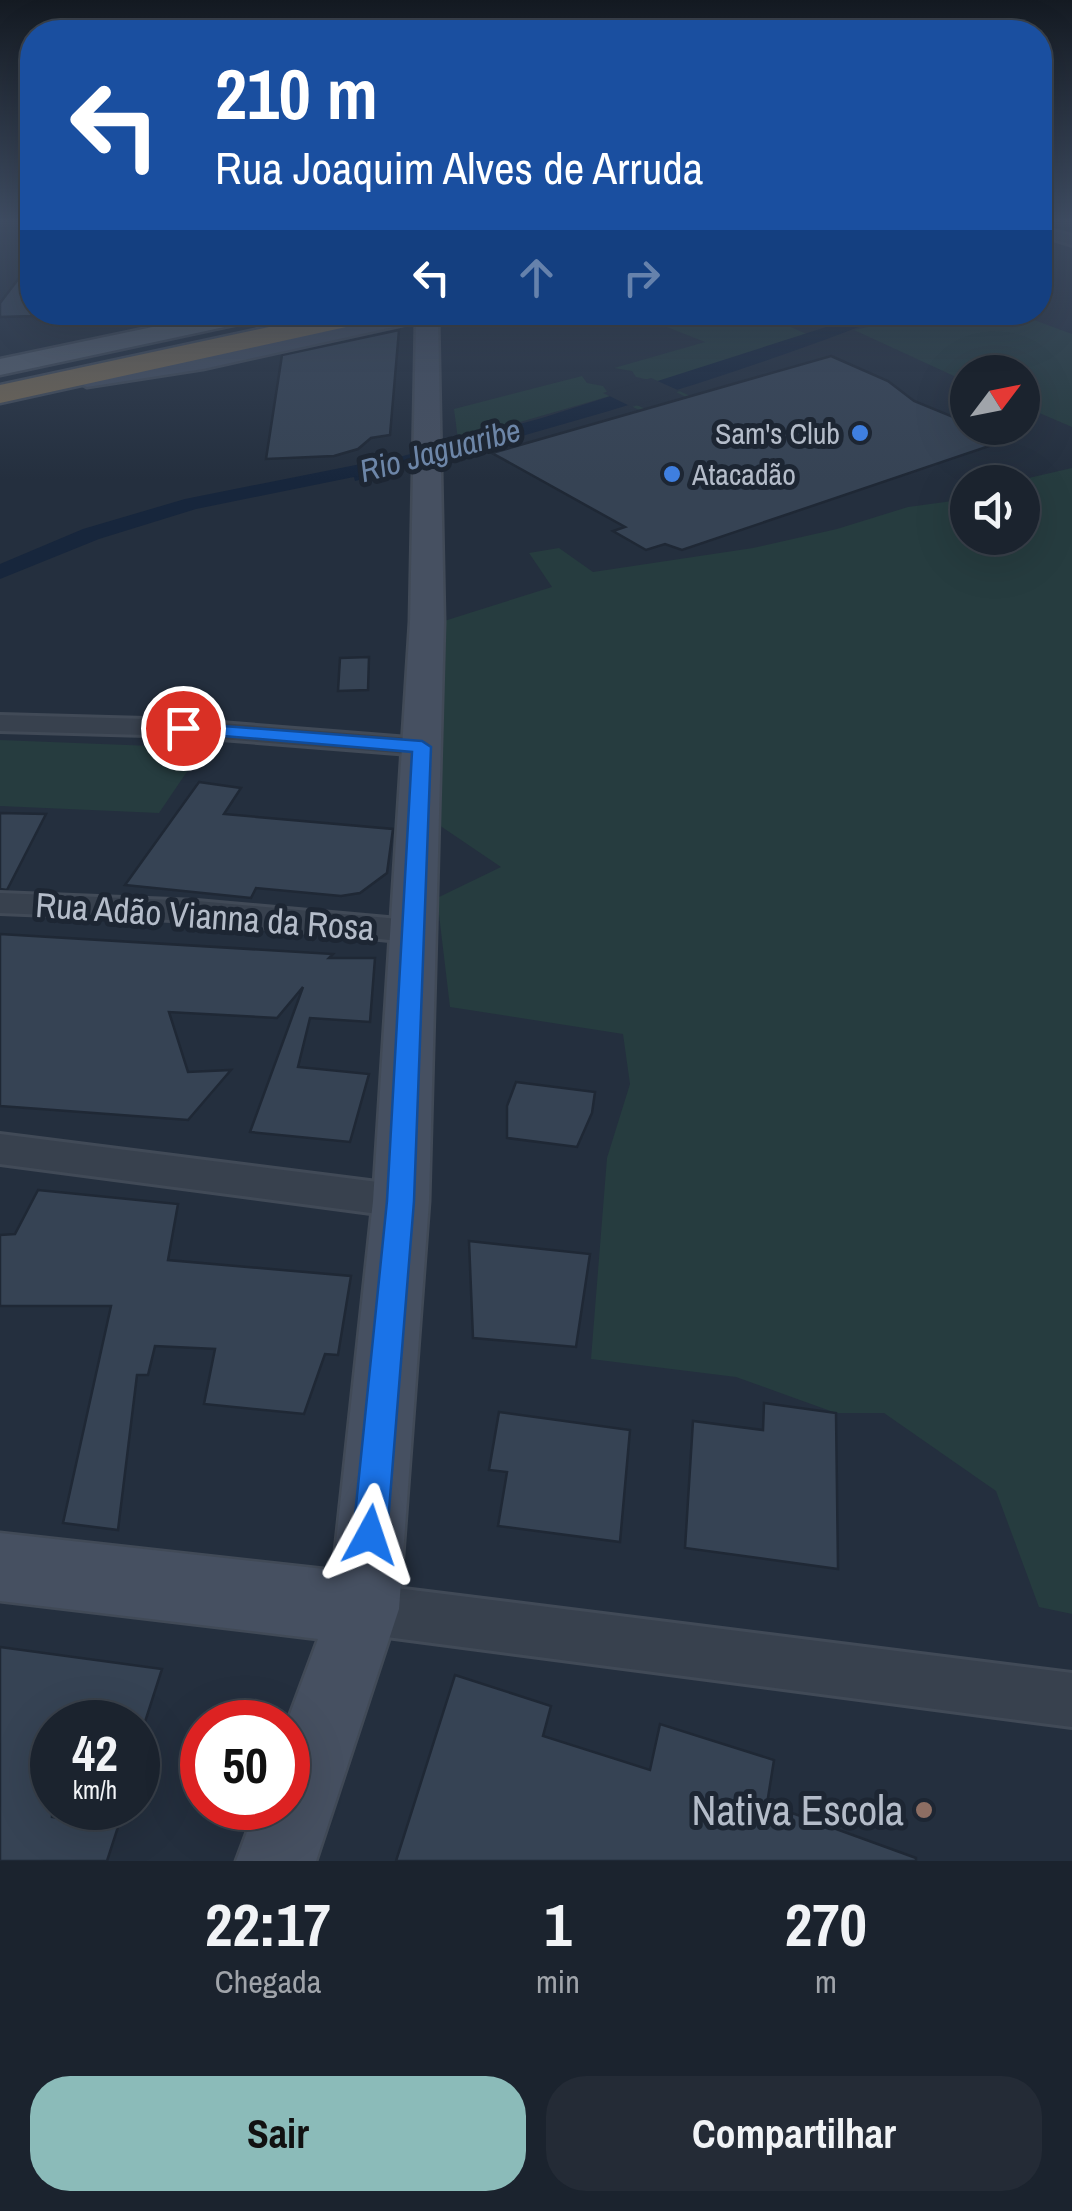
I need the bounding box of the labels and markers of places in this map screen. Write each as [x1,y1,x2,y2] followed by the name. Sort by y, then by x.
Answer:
[715,413,840,453] place label: Sam's Club
[849,422,871,444] marker: Sam's Club
[691,454,796,494] place label: Atacadão
[661,463,683,485] marker: Atacadão
[141,686,226,771] pin
[692,1782,904,1838] place label: Nativa Escola
[913,1799,935,1821] marker: Nativa Escola

